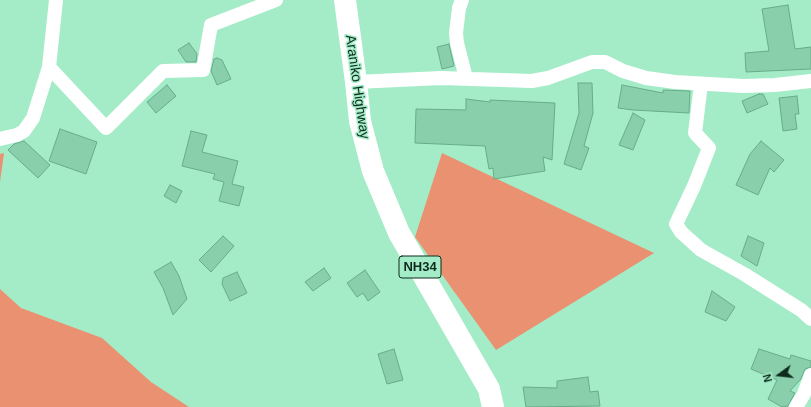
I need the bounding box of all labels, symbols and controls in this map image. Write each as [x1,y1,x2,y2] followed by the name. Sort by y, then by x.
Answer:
[341,34,373,140] street label: Araniko Highway
[399,256,441,278] road number: NH34
[759,355,799,395] north arrow
[761,373,774,384] text: N

